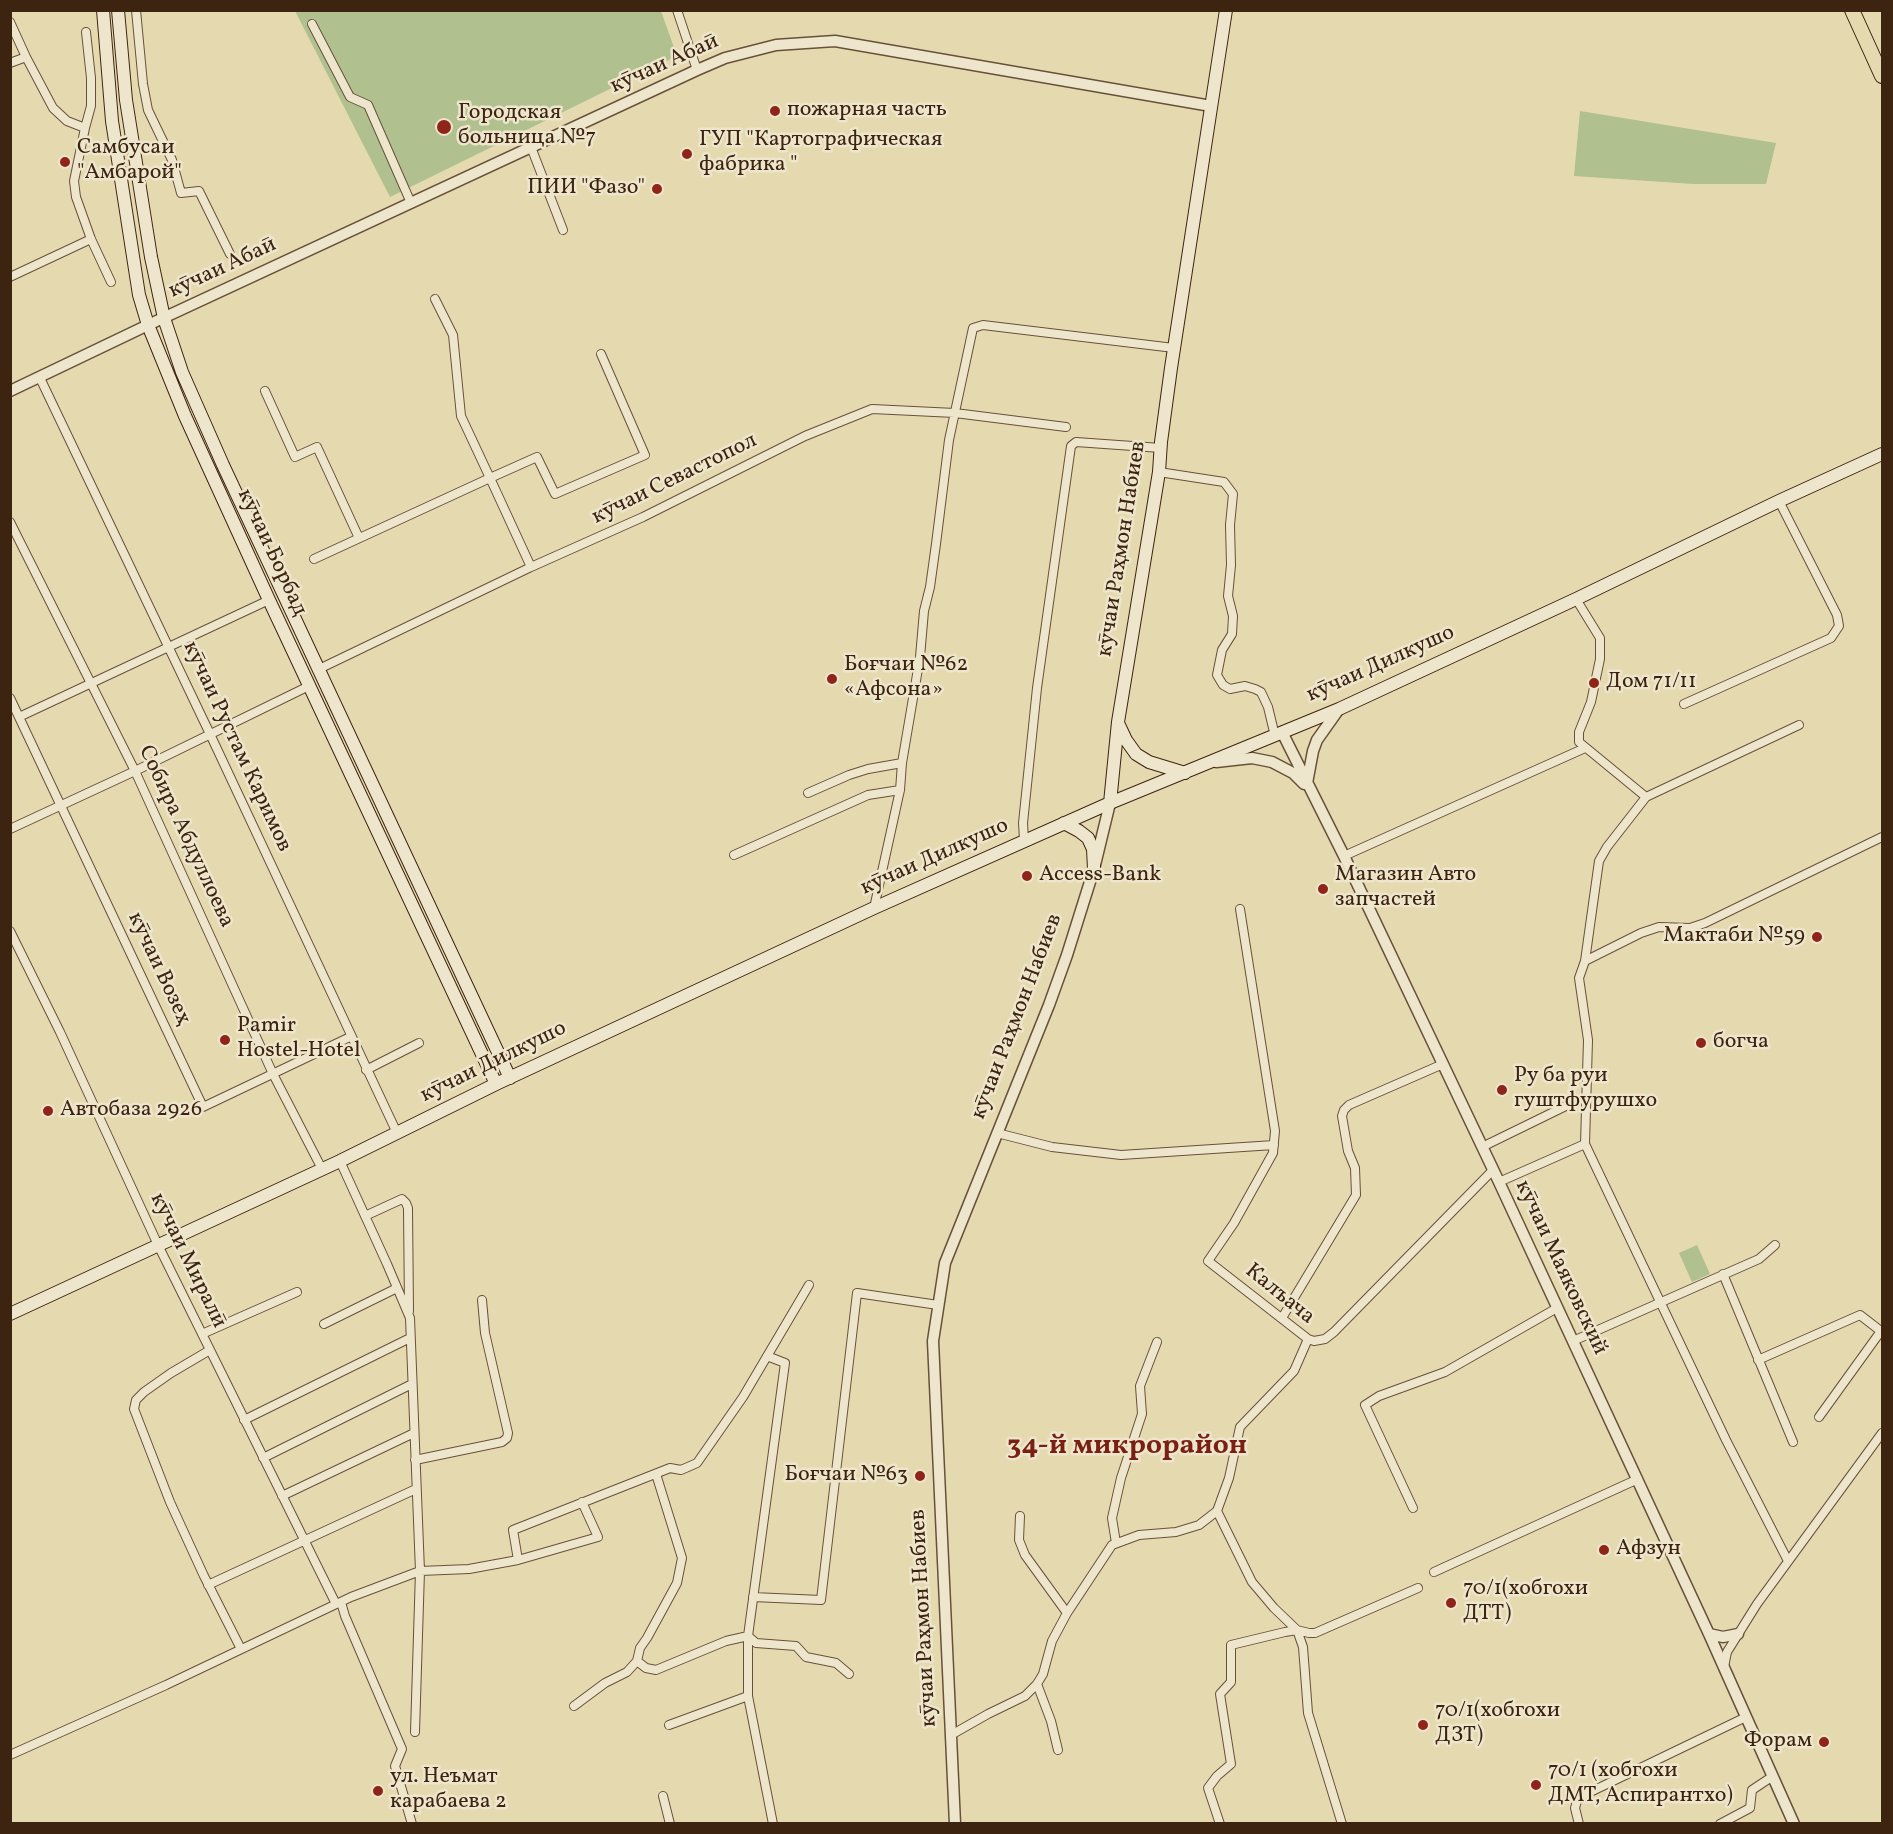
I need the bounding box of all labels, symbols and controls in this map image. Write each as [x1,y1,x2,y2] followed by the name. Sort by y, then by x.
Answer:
[607,29,723,101] street label: кӯчаи Абаӣ
[787,98,947,124] place label: пожарная часть
[458,101,596,152] place label: Городская больница №7
[768,104,782,118] marker: пожарная часть
[435,118,453,136] marker: Городская больница №7
[699,128,943,180] place label: ГУП "Картографическая фабрика "
[77,136,182,188] place label: Самбусаи "Амбарой"
[680,147,694,161] marker: ГУП "Картографическая фабрика "
[58,155,72,169] marker: Самбусаи "Амбарой"
[527,176,645,202] place label: ПИИ "Фазо"
[650,182,664,196] marker: ПИИ "Фазо"
[165,233,281,305] street label: кӯчаи Абаӣ
[588,429,762,531] street label: кӯчаи Севастопол
[1093,439,1153,659] street label: кӯчаи Раҳмон Набиев
[230,485,312,621] street label: кӯчаи Борбад
[1303,621,1459,709] street label: кӯчаи Дилкушо
[176,638,296,856] street label: кӯчаи Рустам Каримов
[844,653,968,704] place label: Боғчаи №62 «Афсона»
[1606,670,1696,696] place label: Дом 71/11
[825,672,839,686] marker: Боғчаи №62 «Афсона»
[1587,676,1601,690] marker: Дом 71/11
[131,742,239,932] street label: Собира Абдуллоева
[857,814,1013,902] street label: кӯчаи Дилкушо
[1039,863,1161,889] place label: Access-Bank
[1335,863,1476,914] place label: Магазин Авто запчастей
[1020,869,1034,883] marker: Access-Bank
[1316,882,1330,896] marker: Магазин Авто запчастей
[120,909,196,1029] street label: кӯчаи Возеҳ
[967,911,1069,1123] street label: кӯчаи Раҳмон Набиев
[1663,924,1805,950] place label: Мактаби №59
[1810,930,1824,944] marker: Мактаби №59
[237,1014,361,1066] place label: Pamir Hostel-Hotel
[417,1016,571,1110] street label: кӯчаи Дилкушо
[1713,1030,1769,1056] place label: богча
[218,1033,232,1047] marker: Pamir Hostel-Hotel
[1694,1036,1708,1050] marker: богча
[1514,1064,1657,1116] place label: Ру ба руи гуштфурушхо
[1495,1083,1509,1097] marker: Ру ба руи гуштфурушхо
[60,1098,202,1124] place label: Автобаза 2926
[41,1104,55,1118] marker: Автобаза 2926
[1508,1176,1612,1360] street label: кӯчаи Маяковский
[143,1189,231,1333] street label: кӯчаи Миралӣ
[1239,1259,1319,1331] street label: Калъача
[1007,1431,1247,1465] district label: 34-й микрорайон
[785,1463,908,1489] place label: Боғчаи №63
[913,1469,927,1483] marker: Боғчаи №63
[906,1508,944,1728] street label: кӯчаи Раҳмон Набиев
[1616,1537,1681,1563] place label: Афзун
[1597,1543,1611,1557] marker: Афзун
[1463,1577,1588,1628] place label: 70/1(хобгохи ДТТ)
[1444,1596,1458,1610] marker: 70/1(хобгохи ДТТ)
[1435,1699,1560,1750] place label: 70/1(хобгохи ДЗТ)
[1416,1718,1430,1732] marker: 70/1(хобгохи ДЗТ)
[1744,1729,1812,1755] place label: Форам
[1817,1735,1831,1749] marker: Форам
[1548,1759,1733,1810] place label: 70/1 (хобгохи ДМТ, Аспирантхо)
[390,1765,507,1816] place label: ул. Неъмат карабаева 2
[1529,1778,1543,1792] marker: 70/1 (хобгохи ДМТ, Аспирантхо)
[371,1784,385,1798] marker: ул. Неъмат карабаева 2

